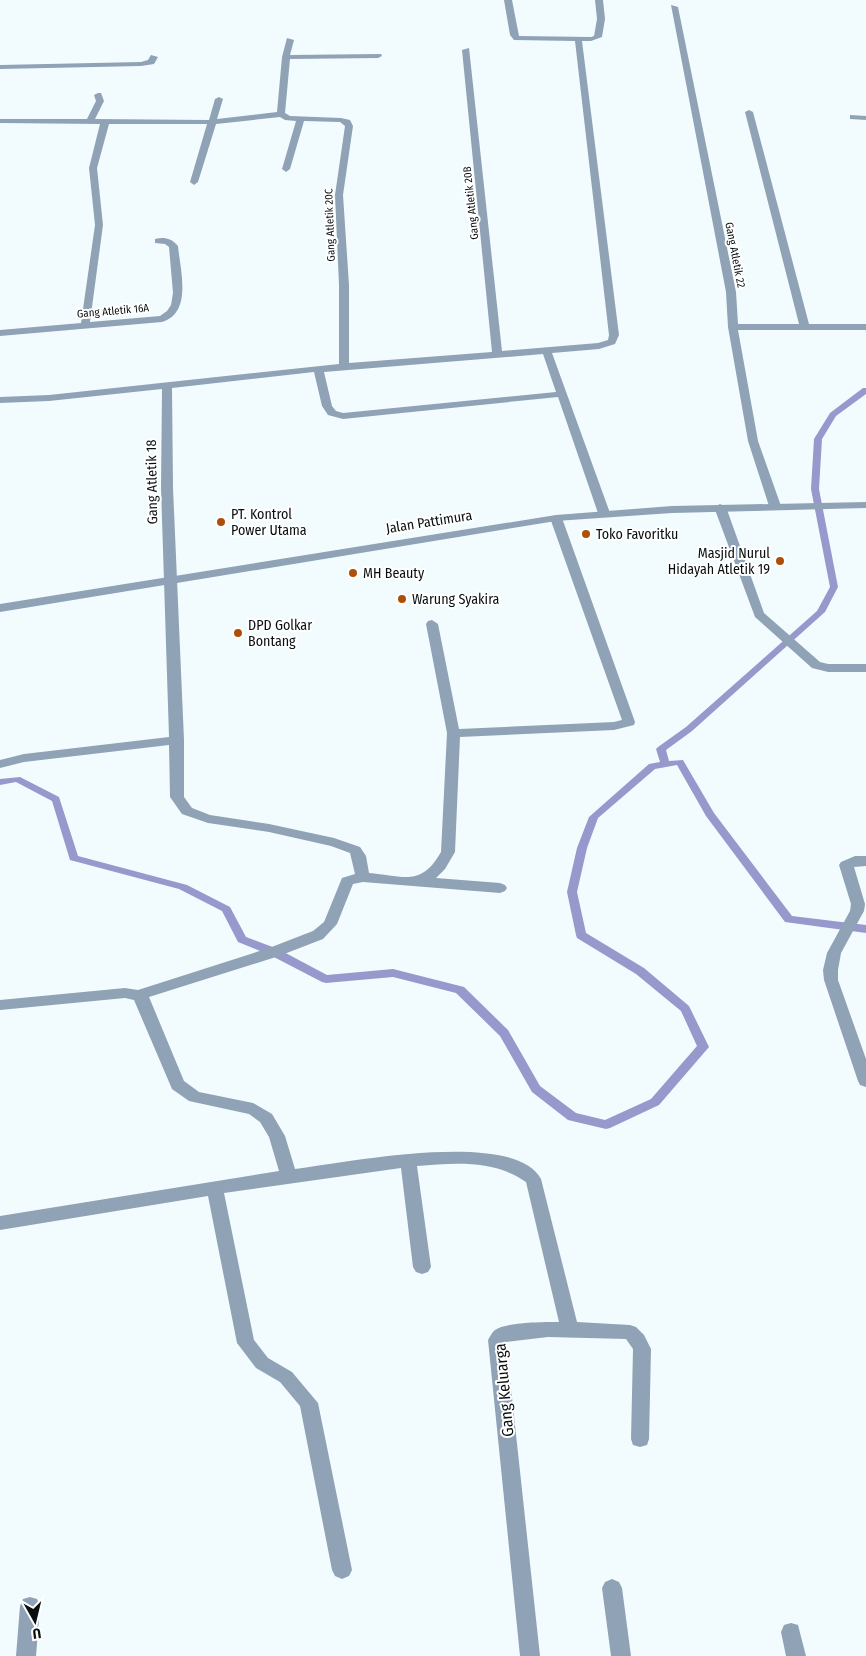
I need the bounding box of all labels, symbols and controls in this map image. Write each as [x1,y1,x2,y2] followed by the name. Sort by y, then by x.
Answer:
[461,166,481,240] street label: Gang Atletik 20B
[322,188,338,262] street label: Gang Atletik 20C
[722,221,748,289] street label: Gang Atletik 22
[76,301,150,321] street label: Gang Atletik 16A
[143,439,161,525] street label: Gang Atletik 18
[231,506,307,539] place label: PT. Kontrol Power Utama
[385,507,474,537] street label: Jalan Pattimura
[215,516,227,528] marker: PT. Kontrol Power Utama
[596,526,678,543] place label: Toko Favoritku
[580,528,592,540] marker: Toko Favoritku
[668,545,770,578] place label: Masjid Nurul Hidayah Atletik 19
[774,555,786,567] marker: Masjid Nurul Hidayah Atletik 19
[363,565,425,582] place label: MH Beauty
[347,567,359,579] marker: MH Beauty
[412,591,500,608] place label: Warung Syakira
[396,593,408,605] marker: Warung Syakira
[248,617,312,650] place label: DPD Golkar Bontang
[232,627,244,639] marker: DPD Golkar Bontang
[490,1342,518,1438] street label: Gang Keluarga
[10,1596,60,1646] north arrow
[31,1624,42,1642] text: U

